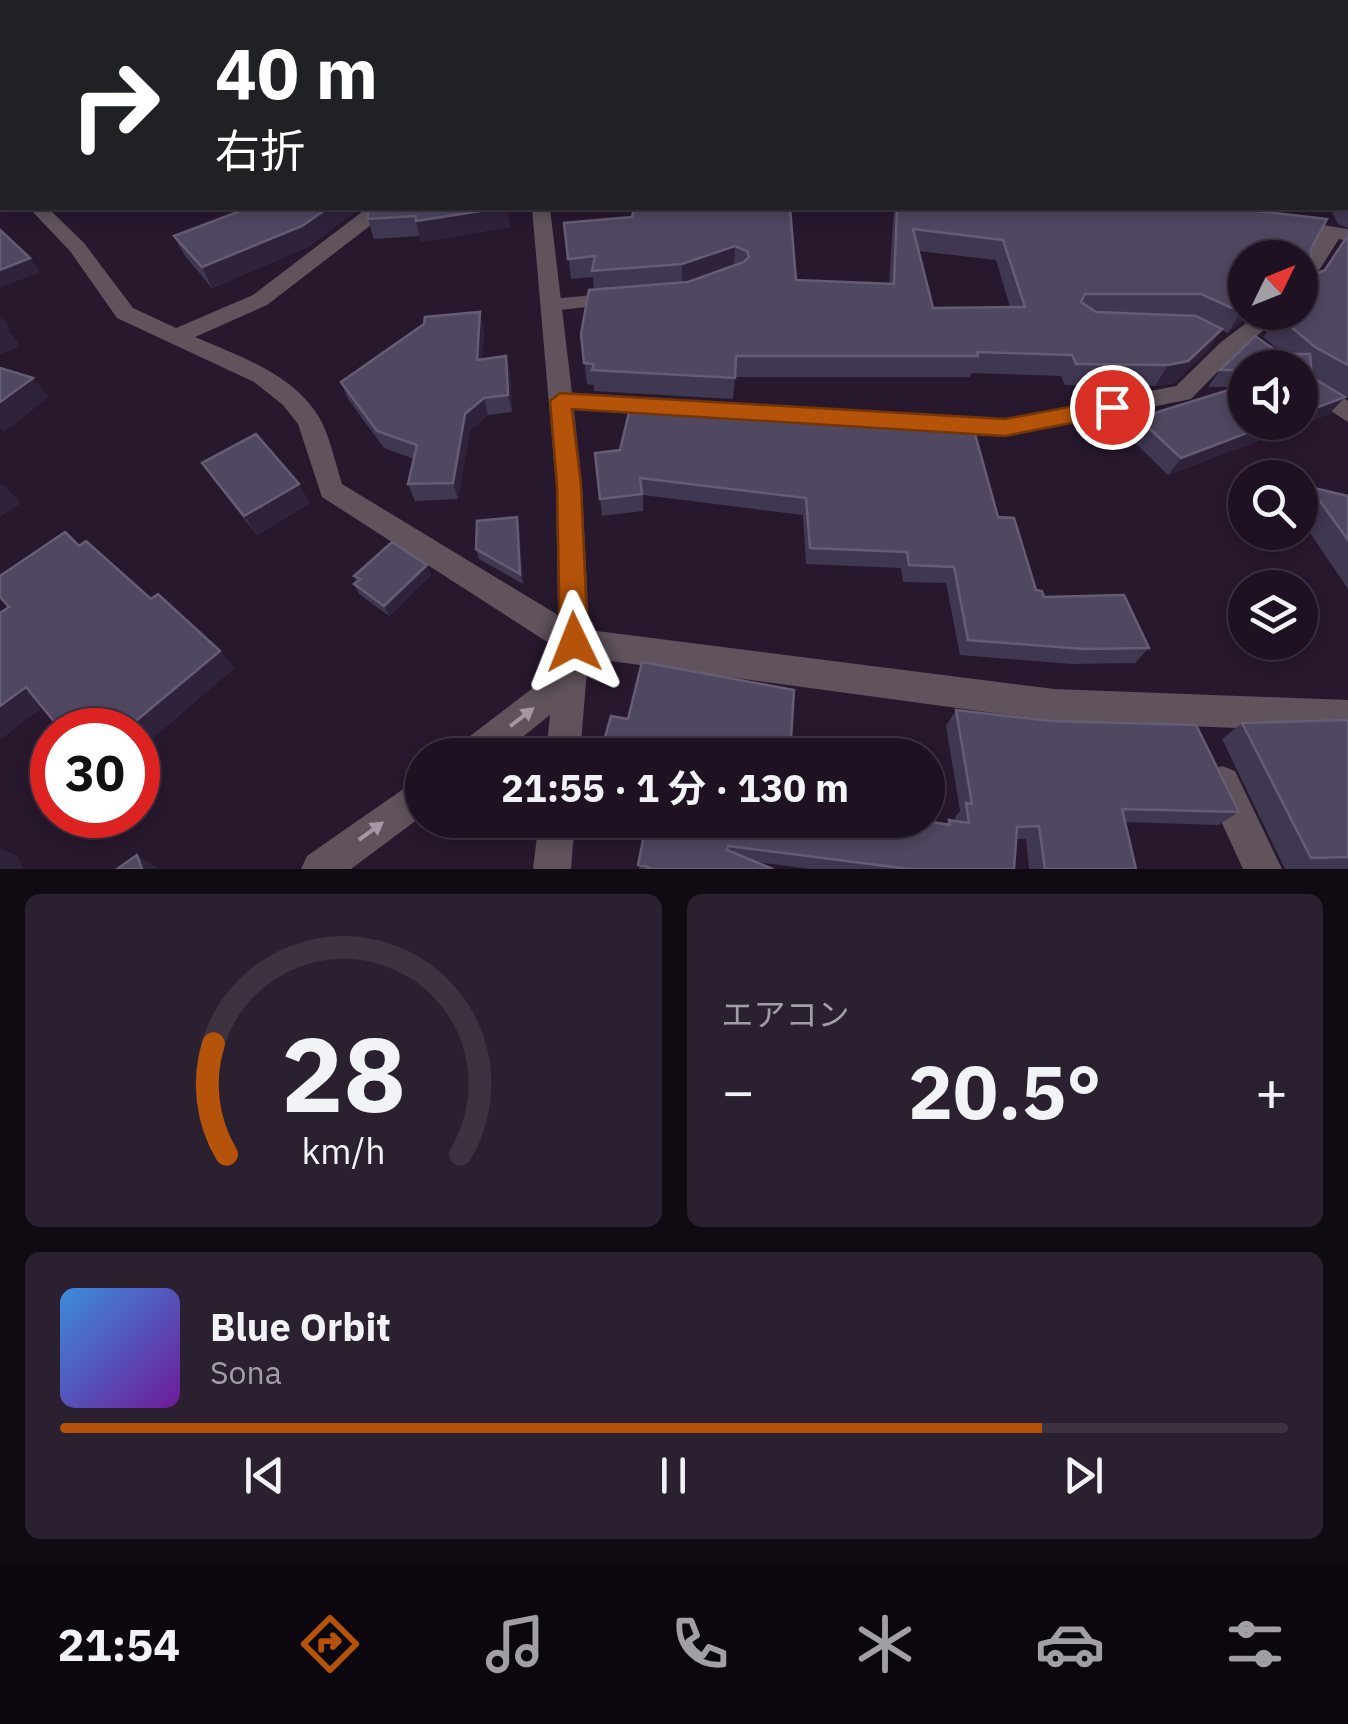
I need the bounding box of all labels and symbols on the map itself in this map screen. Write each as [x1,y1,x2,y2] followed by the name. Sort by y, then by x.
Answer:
[1228,240,1318,330] north arrow
[1070,365,1155,450] pin
[522,590,626,694] position arrow
[509,707,534,728] one-way arrow
[30,708,160,838] speed limit sign: 30
[358,822,384,842] one-way arrow

